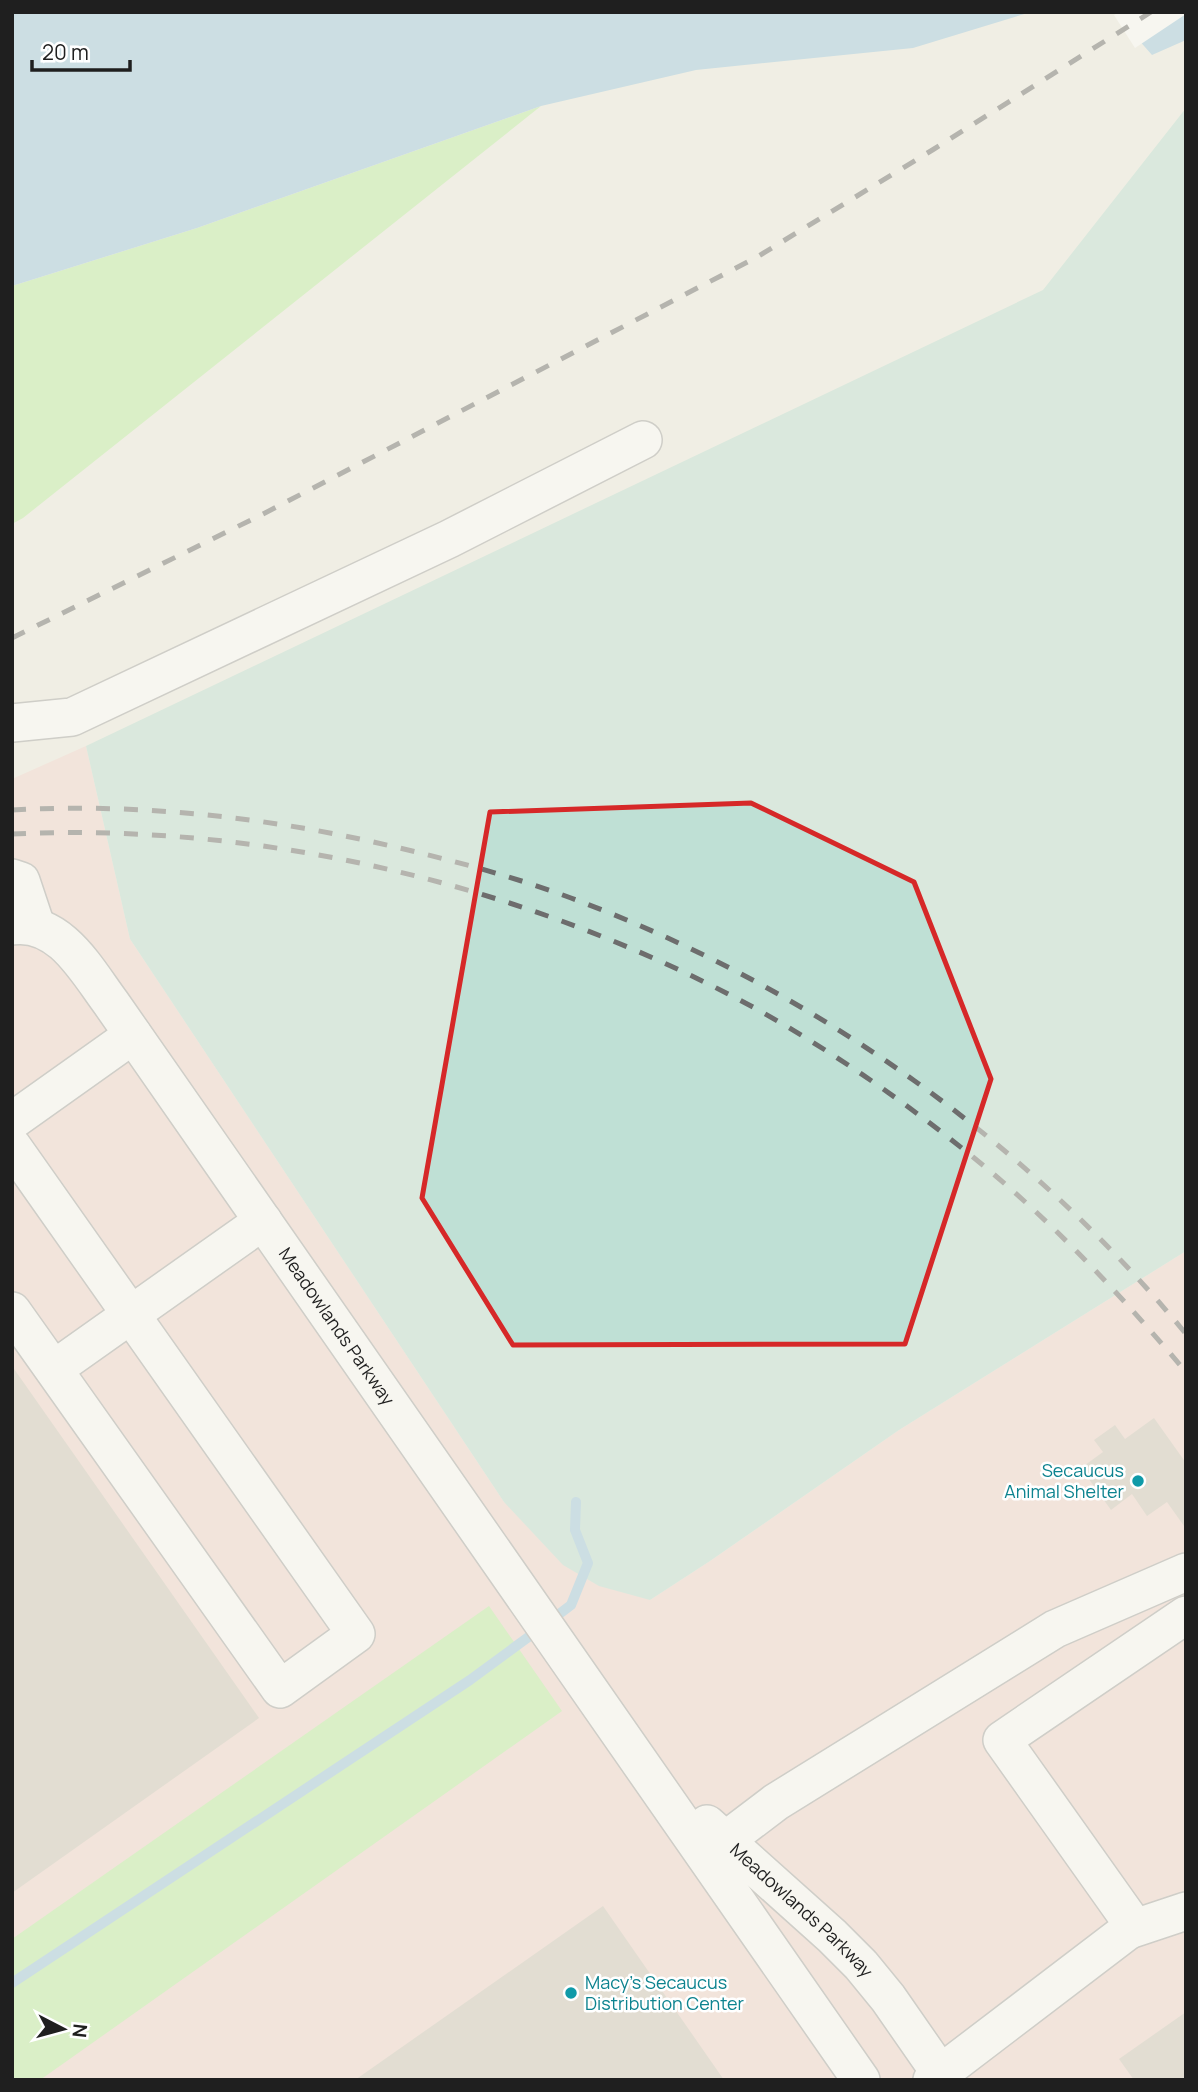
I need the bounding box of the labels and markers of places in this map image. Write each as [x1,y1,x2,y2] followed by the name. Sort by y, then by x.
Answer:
[1004,1458,1124,1503] place label: Secaucus Animal Shelter
[1130,1473,1146,1489] marker: Secaucus Animal Shelter
[585,1970,745,2015] place label: Macy's Secaucus Distribution Center
[563,1985,579,2001] marker: Macy's Secaucus Distribution Center

